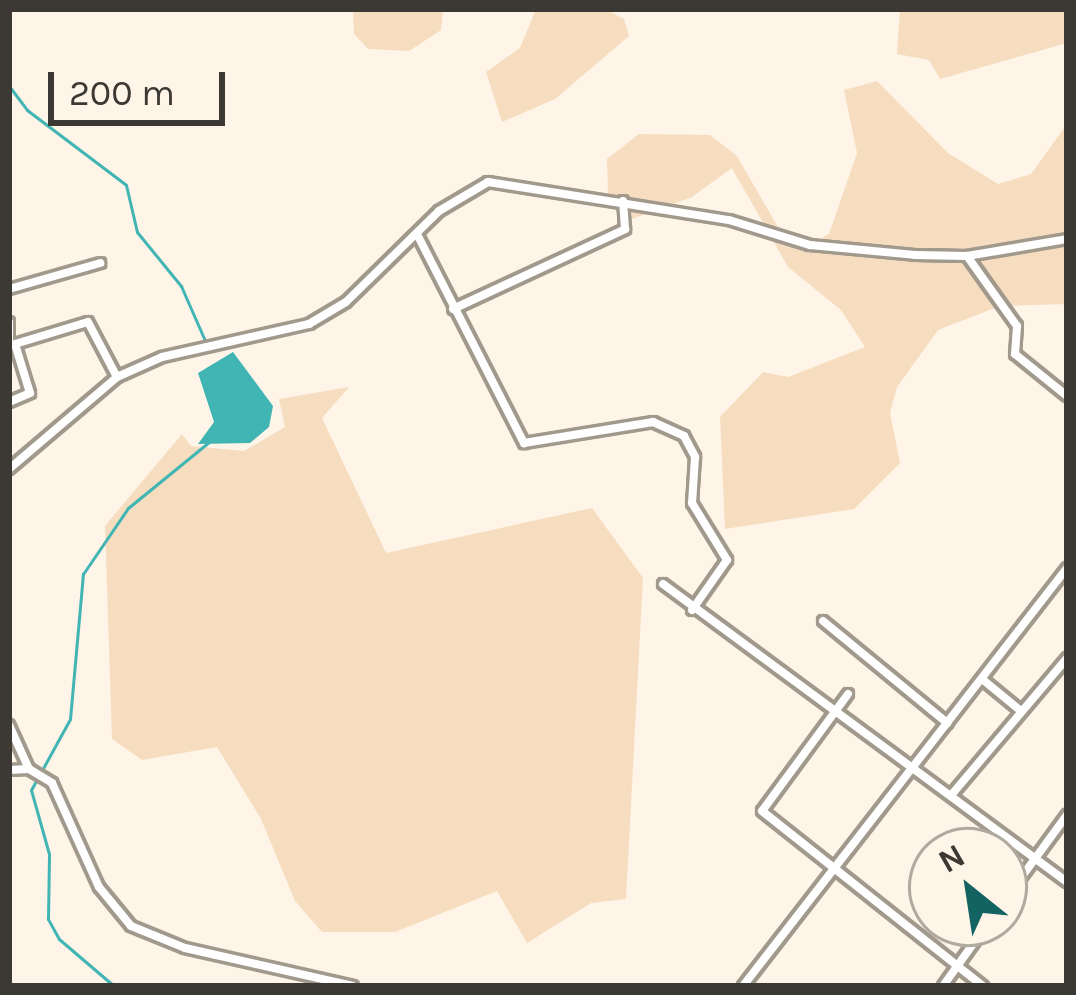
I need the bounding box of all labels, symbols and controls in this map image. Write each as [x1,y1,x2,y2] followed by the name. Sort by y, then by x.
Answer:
[54,48,231,122] scale bar
[69,72,175,114] text: 200 m
[908,827,1028,947] north arrow
[932,836,971,881] text: N

